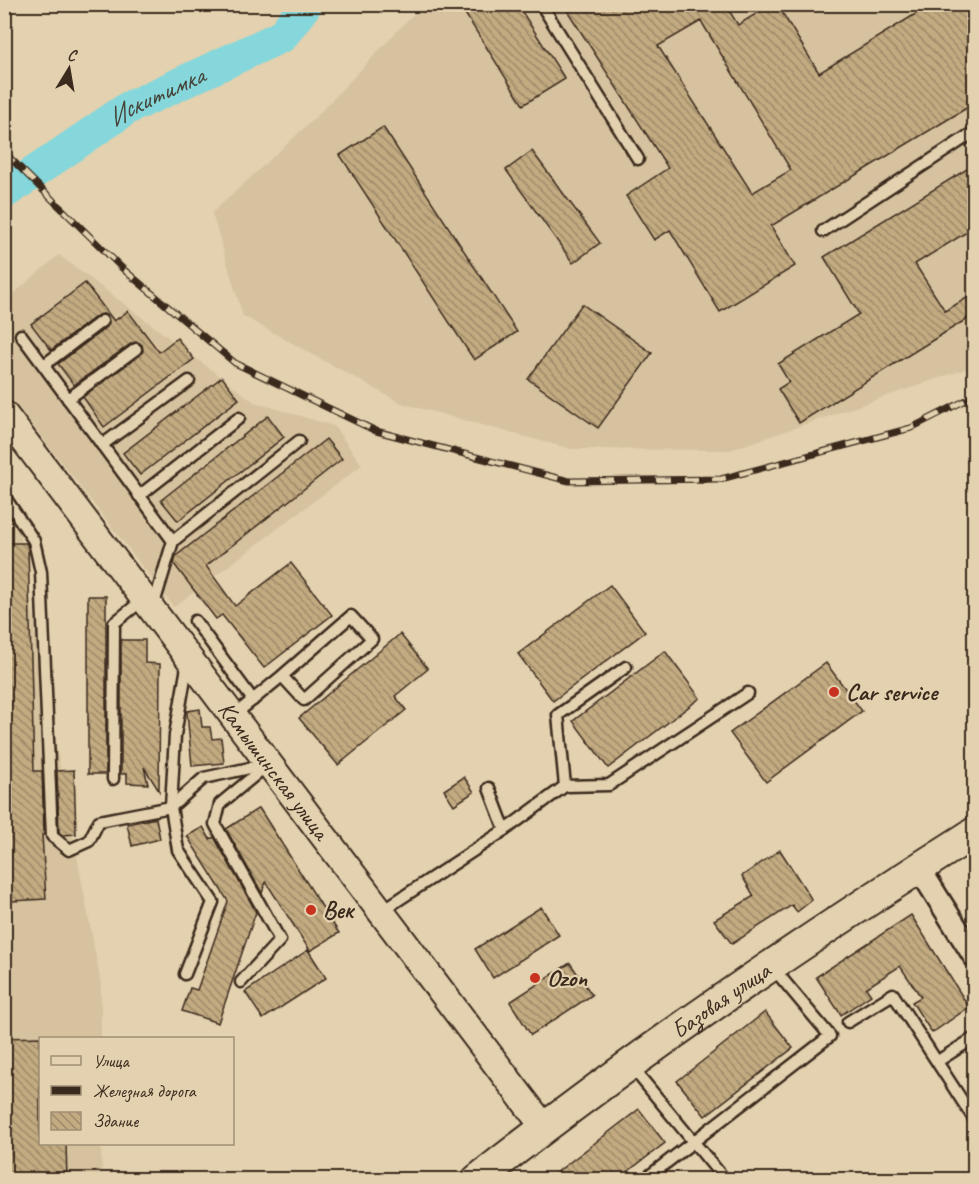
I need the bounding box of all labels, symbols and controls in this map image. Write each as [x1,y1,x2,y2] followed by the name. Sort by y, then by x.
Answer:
[39,39,99,99] north arrow
[66,45,80,66] text: С
[100,57,212,134] water label: Искитимка
[846,677,939,707] place label: Car service
[827,685,841,699] marker: Car service
[212,695,337,847] street label: Камышинская улица
[323,895,356,925] place label: Век
[304,903,318,917] marker: Век
[665,955,777,1045] street label: Базовая улица
[547,963,588,993] place label: Ozon
[528,971,542,985] marker: Ozon
[39,1037,234,1145] legend
[93,1050,130,1072] text: Улица
[93,1080,197,1103] text: Железная дорога
[93,1110,139,1132] text: Здание

